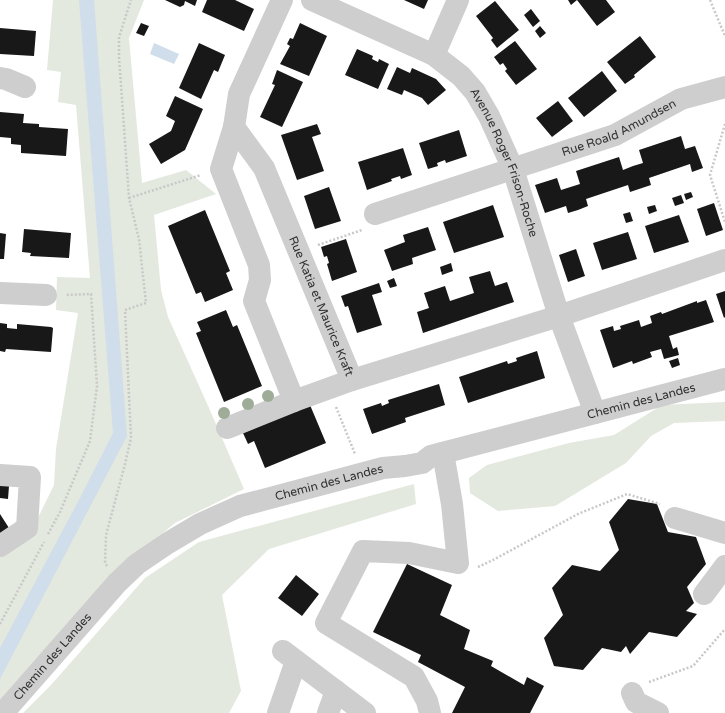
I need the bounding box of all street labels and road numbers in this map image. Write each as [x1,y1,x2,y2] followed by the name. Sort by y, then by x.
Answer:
[467,86,541,239] street label: Avenue Roger Frison-Roche
[560,96,678,159] street label: Rue Roald Amundsen
[286,234,357,378] street label: Rue Katia et Maurice Kraft
[586,380,697,422] street label: Chemin des Landes
[273,461,385,503] street label: Chemin des Landes
[10,610,95,703] street label: Chemin des Landes

